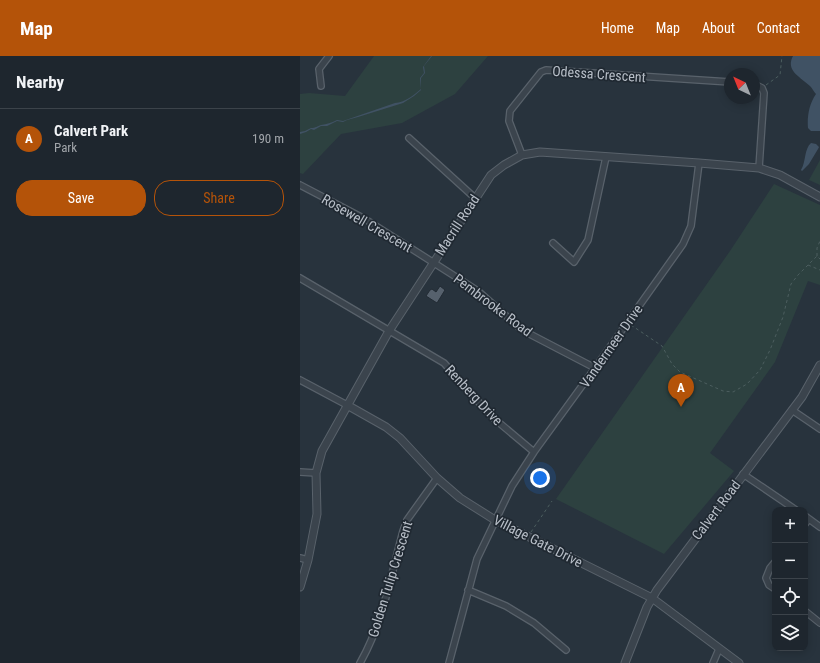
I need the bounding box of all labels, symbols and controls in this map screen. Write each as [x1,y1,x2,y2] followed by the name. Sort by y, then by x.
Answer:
[20,17,53,40] text: Map
[601,20,634,36] text: Home
[656,20,680,36] text: Map
[702,20,735,36] text: About
[757,20,800,36] text: Contact
[552,63,646,85] street label: Odessa Crescent
[724,68,760,104] north arrow
[16,72,64,92] text: Nearby
[54,122,128,140] text: Calvert Park
[25,131,33,146] text: A
[252,131,284,146] text: 190 m
[54,140,77,155] text: Park
[16,180,146,216] button: Save
[154,180,284,216] button: Share
[319,191,415,255] street label: Rosewell Crescent
[432,192,482,258] street label: Macrill Road
[451,270,535,340] street label: Pembrooke Road
[576,301,646,391] street label: Vandermeer Drive
[442,362,506,429] street label: Renberg Drive
[668,374,694,407] pin: A
[530,468,550,488] your location
[688,477,744,543] street label: Calvert Road
[772,507,808,651] map controls
[772,507,808,543] button: +
[491,512,586,571] street label: Village Gate Drive
[365,519,415,639] street label: Golden Tulip Crescent
[772,543,808,579] button: −
[772,579,808,615] button: locate
[772,615,808,651] button: layers

